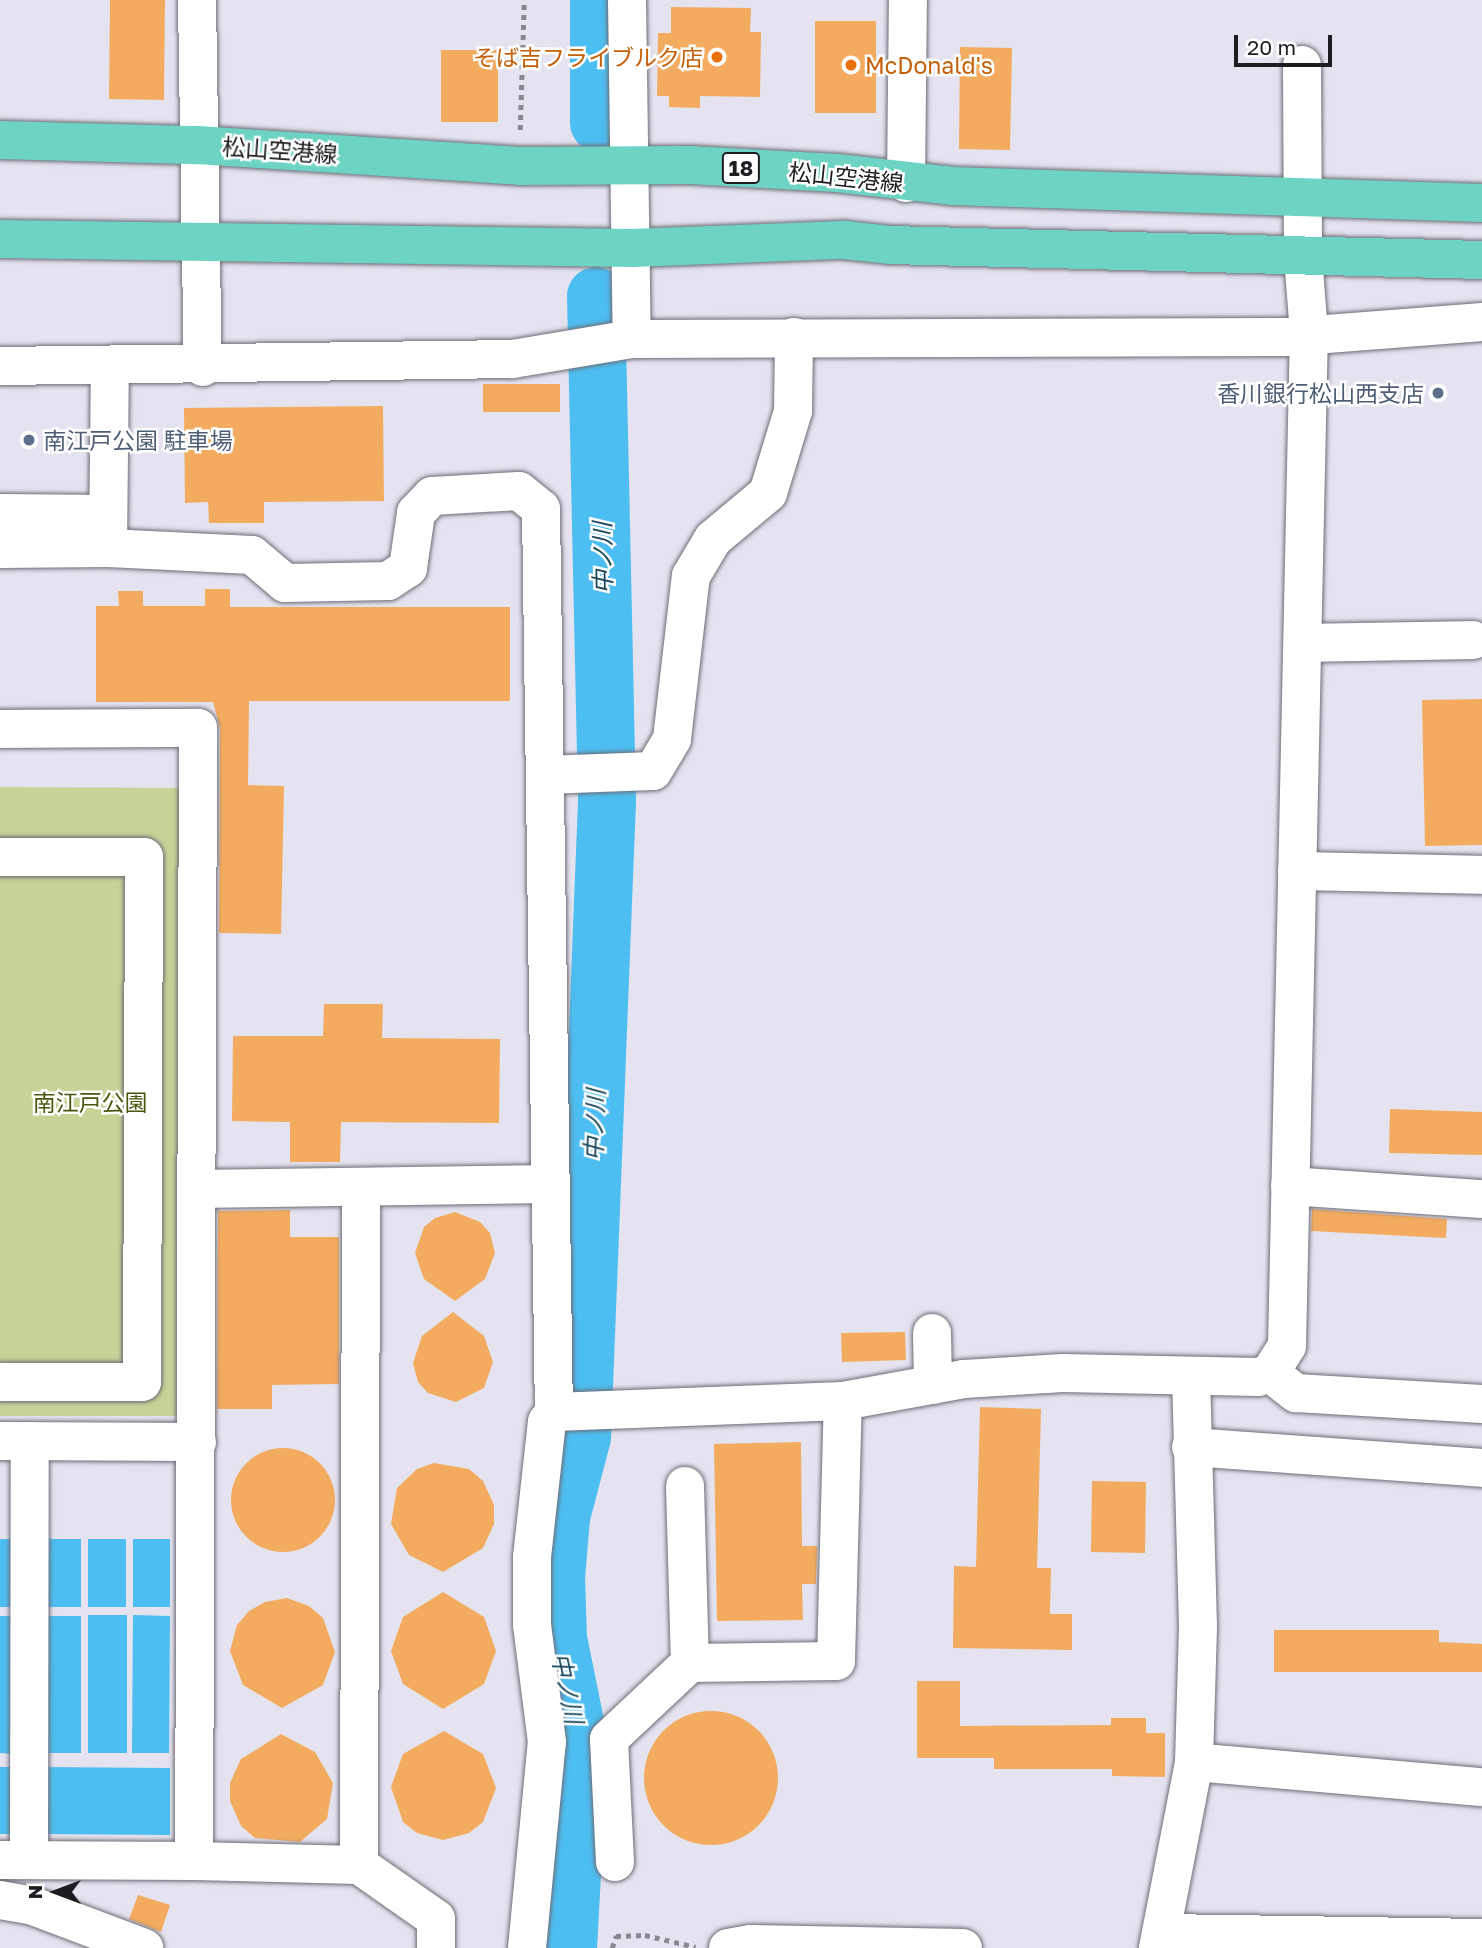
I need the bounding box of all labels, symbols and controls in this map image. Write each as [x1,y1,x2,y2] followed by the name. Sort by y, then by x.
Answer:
[1237,21,1335,65] scale bar
[1247,34,1296,60] text: 20 m
[473,43,703,71] place label: そば吉フライブルク店
[709,49,725,65] marker: そば吉フライブルク店
[865,51,993,79] place label: McDonald's
[843,57,859,73] marker: McDonald's
[222,132,338,168] street label: 松山空港線
[722,150,760,186] road number: 18
[787,157,905,197] street label: 松山空港線
[1217,379,1424,407] place label: 香川銀行松山西支店
[1430,385,1446,401] marker: 香川銀行松山西支店
[43,426,233,454] place label: 南江戸公園 駐車場
[21,432,37,448] marker: 南江戸公園 駐車場
[587,522,617,594] water label: 中ノ川
[33,1088,147,1116] park label: 南江戸公園
[578,1089,610,1161] water label: 中ノ川
[546,1650,590,1726] water label: 中ノ川
[21,1857,91,1927] north arrow
[23,1885,46,1899] text: N

